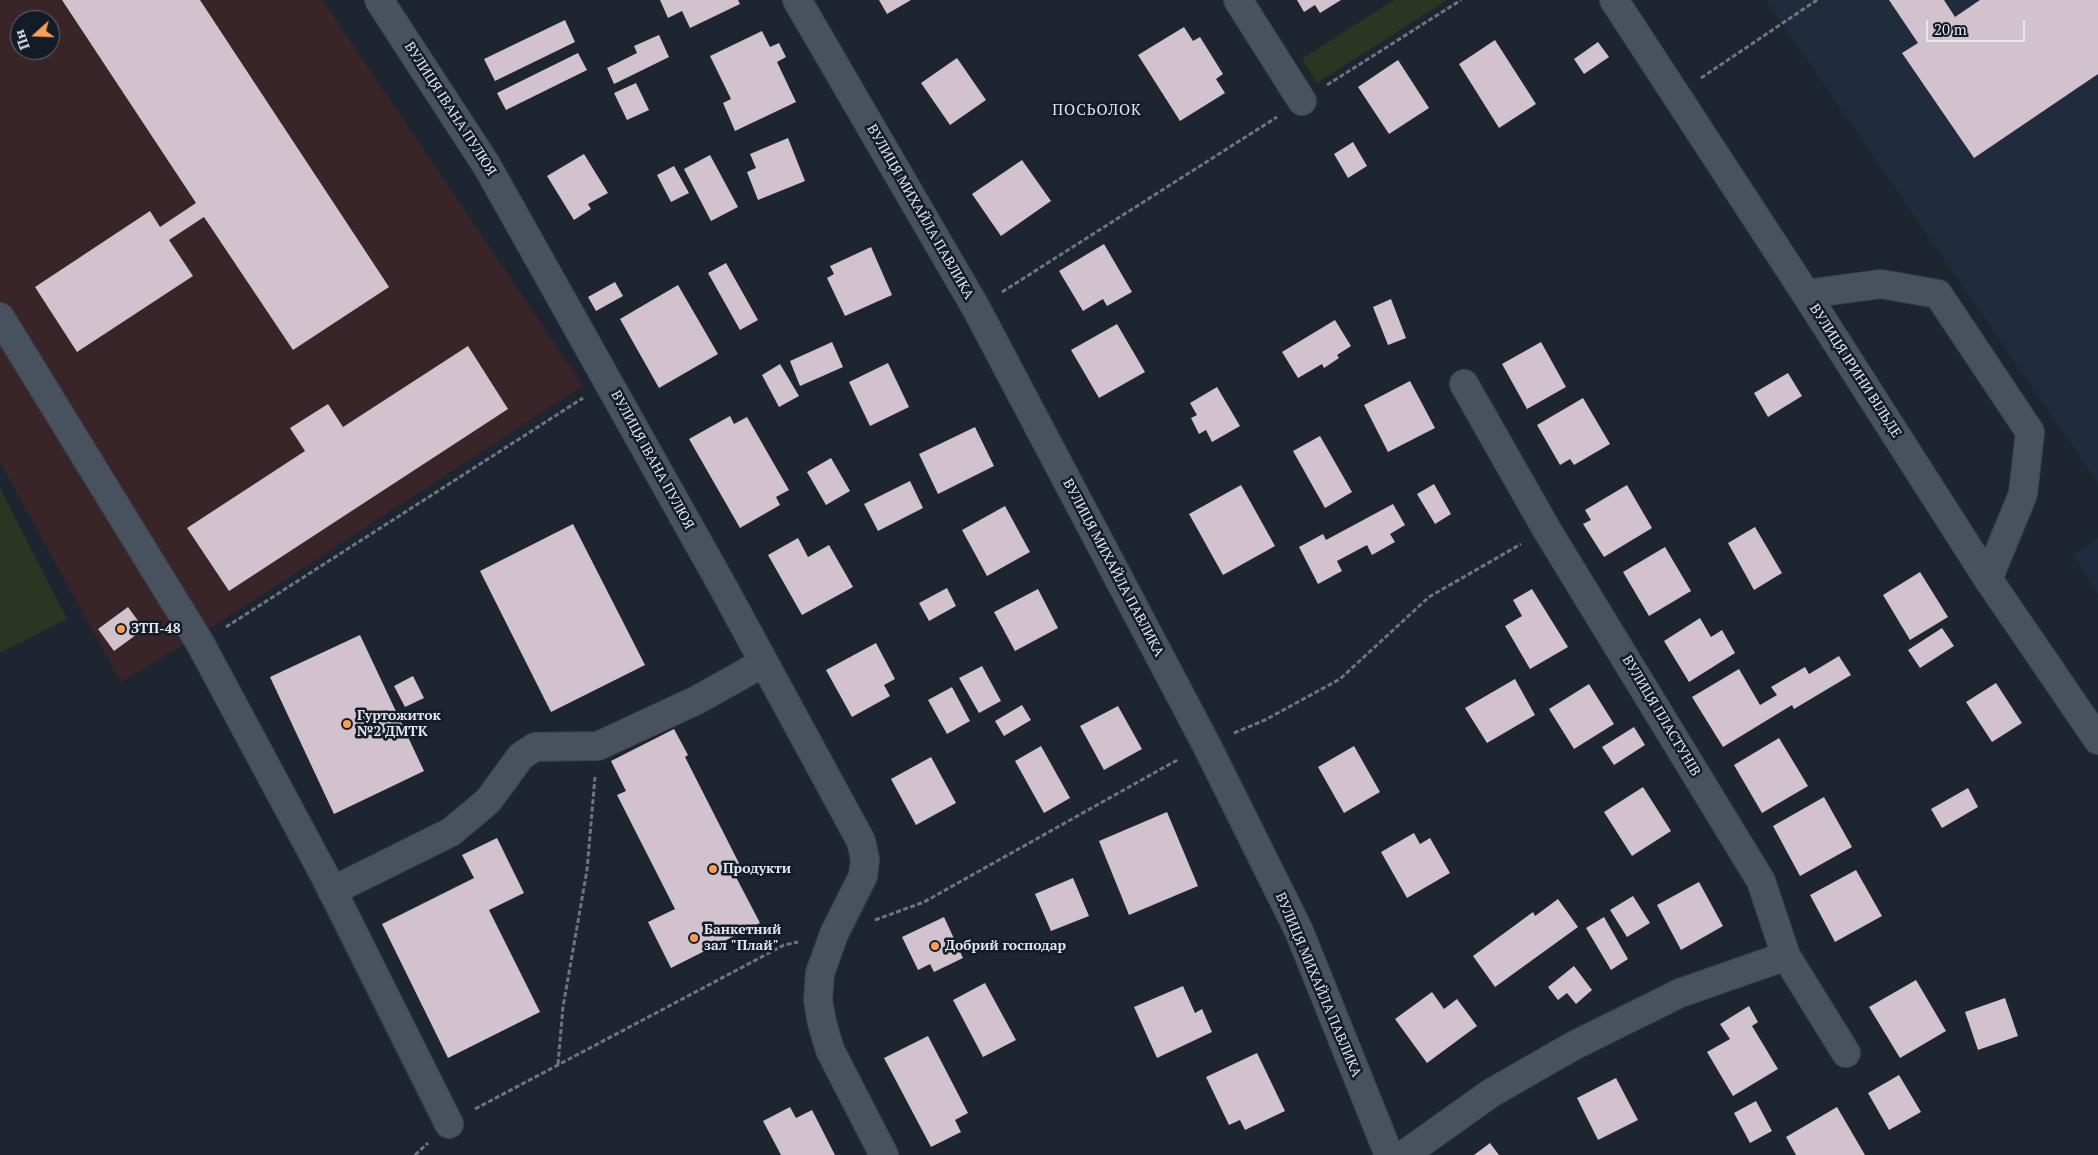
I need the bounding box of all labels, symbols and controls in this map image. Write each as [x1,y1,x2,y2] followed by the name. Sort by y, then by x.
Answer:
[10,10,60,60] north arrow
[1928,10,2027,42] scale bar
[1934,19,1967,39] text: 20 m
[9,27,34,53] text: Пн
[400,39,500,179] street label: ВУЛИЦЯ ІВАНА ПУЛЮЯ
[1051,102,1143,120] district label: ПОСЬОЛОК
[863,122,977,302] street label: ВУЛИЦЯ МИХАЙЛА ПАВЛИКА
[1806,301,1904,441] street label: ВУЛИЦЯ ІРИНИ ВІЛЬДЕ
[607,388,697,532] street label: ВУЛИЦЯ ІВАНА ПУЛЮЯ
[1059,476,1167,660] street label: ВУЛИЦЯ МИХАЙЛА ПАВЛИКА
[131,621,181,637] place label: ЗТП-48
[115,623,127,635] marker: ЗТП-48
[1618,653,1704,779] street label: ВУЛИЦЯ ПЛАСТУНІВ
[357,708,441,740] place label: Гуртожиток №2 ДМТК
[341,718,353,730] marker: Гуртожиток №2 ДМТК
[723,861,791,877] place label: Продукти
[707,863,719,875] marker: Продукти
[1271,890,1365,1080] street label: ВУЛИЦЯ МИХАЙЛА ПАВЛИКА
[704,922,781,954] place label: Банкетний зал "Плай"
[688,932,700,944] marker: Банкетний зал "Плай"
[945,938,1066,954] place label: Добрий господар
[929,940,941,952] marker: Добрий господар

